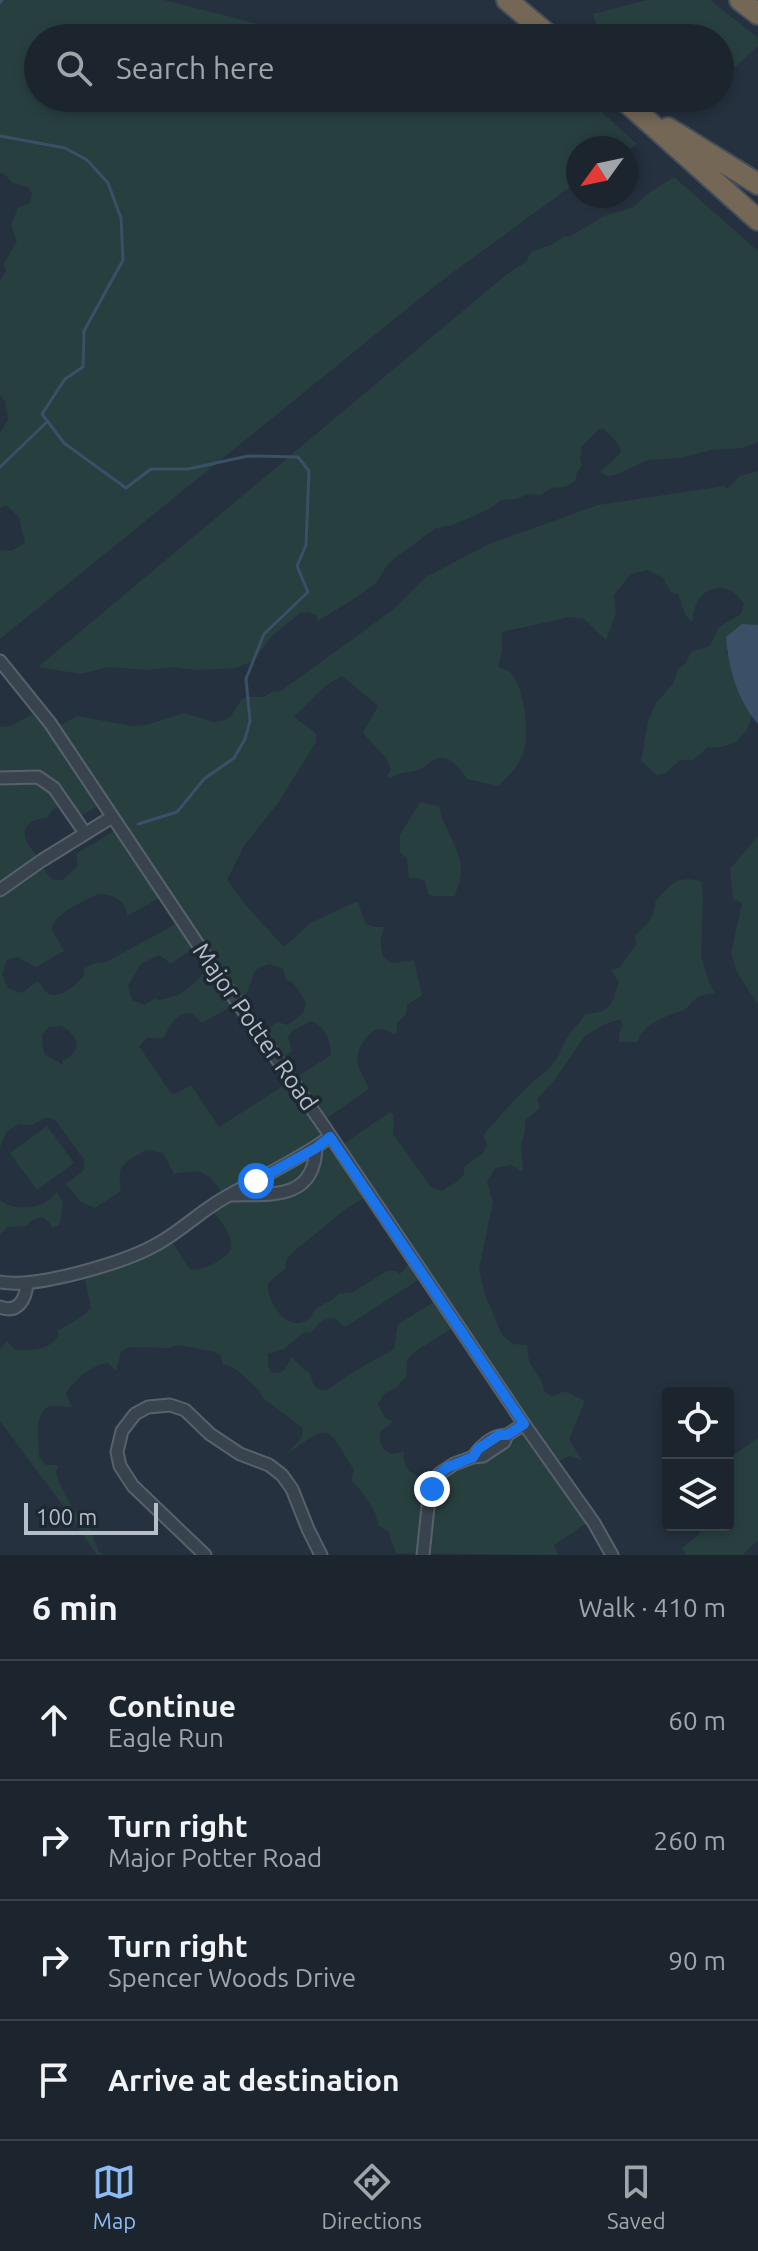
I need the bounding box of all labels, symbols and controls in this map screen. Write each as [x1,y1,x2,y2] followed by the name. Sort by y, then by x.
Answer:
[24,24,734,112] search box
[52,46,96,90] icon: search
[116,51,275,85] text: Search here
[566,136,638,208] north arrow
[188,938,323,1115] street label: Major Potter Road
[238,1163,274,1199] route start
[662,1387,734,1531] map controls
[662,1387,734,1459] button: locate
[662,1459,734,1531] button: layers
[414,1471,450,1507] route end
[24,1499,158,1535] scale bar
[36,1504,97,1529] text: 100 m
[32,1588,118,1626] text: 6 min
[578,1593,726,1622] text: Walk · 410 m
[108,1689,236,1723] text: Continue
[32,1698,76,1742] icon: ahead
[668,1706,726,1735] text: 60 m
[108,1723,224,1752] text: Eagle Run
[108,1809,248,1843] text: Turn right
[32,1818,76,1862] icon: right
[654,1826,726,1855] text: 260 m
[108,1843,322,1872] text: Major Potter Road
[108,1929,248,1963] text: Turn right
[32,1938,76,1982] icon: right
[668,1946,726,1975] text: 90 m
[108,1963,356,1992] text: Spencer Woods Drive
[32,2058,76,2102] icon: arrive
[108,2063,400,2097] text: Arrive at destination
[92,2160,136,2233] tab: Map
[321,2160,422,2233] tab: Directions
[607,2160,666,2233] tab: Saved

